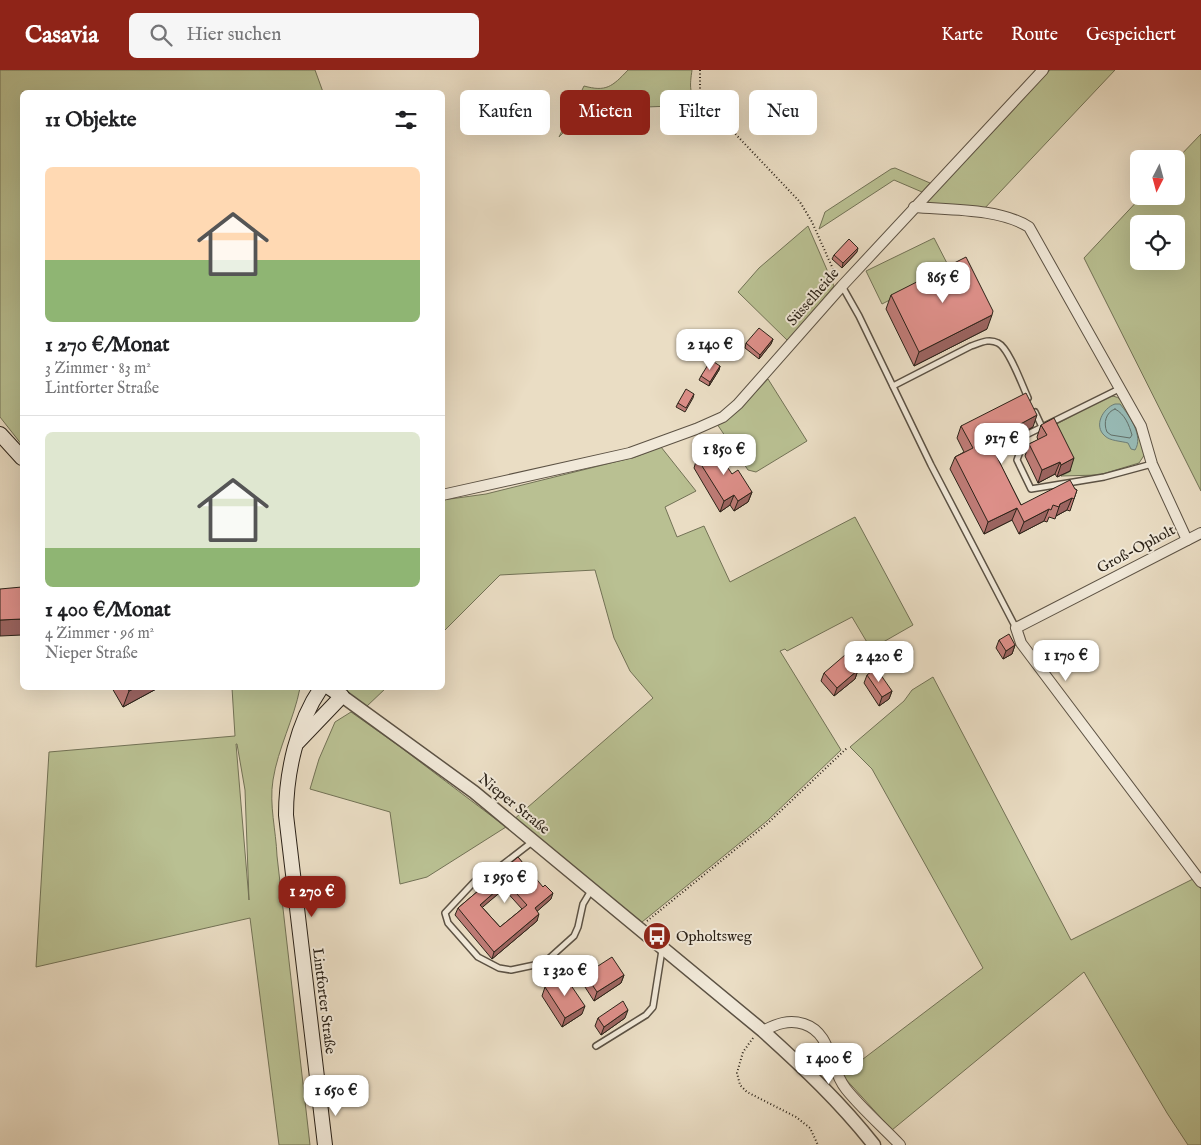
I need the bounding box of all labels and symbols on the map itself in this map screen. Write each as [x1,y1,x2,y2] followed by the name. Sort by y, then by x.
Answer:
[1130,150,1185,205] north arrow
[908,262,978,304] pin: 865 €
[783,264,843,330] street label: Süsselheide
[664,328,756,371] pin: 2 140 €
[967,422,1037,465] pin: 917 €
[678,434,770,476] pin: 1 850 €
[1094,520,1178,578] street label: Groß-Opholt
[833,640,925,683] pin: 2 420 €
[1020,640,1112,682] pin: 1 170 €
[474,769,554,839] street label: Nieper Straße
[459,862,551,904] pin: 1 950 €
[266,876,358,918] pin: 1 270 €
[642,921,672,951] bus stop icon: Opholtsweg
[676,927,753,946] place label: Opholtsweg
[308,947,340,1055] street label: Lintforter Straße
[519,954,611,997] pin: 1 320 €
[783,1042,875,1085] pin: 1 400 €
[290,1074,382,1117] pin: 1 650 €

